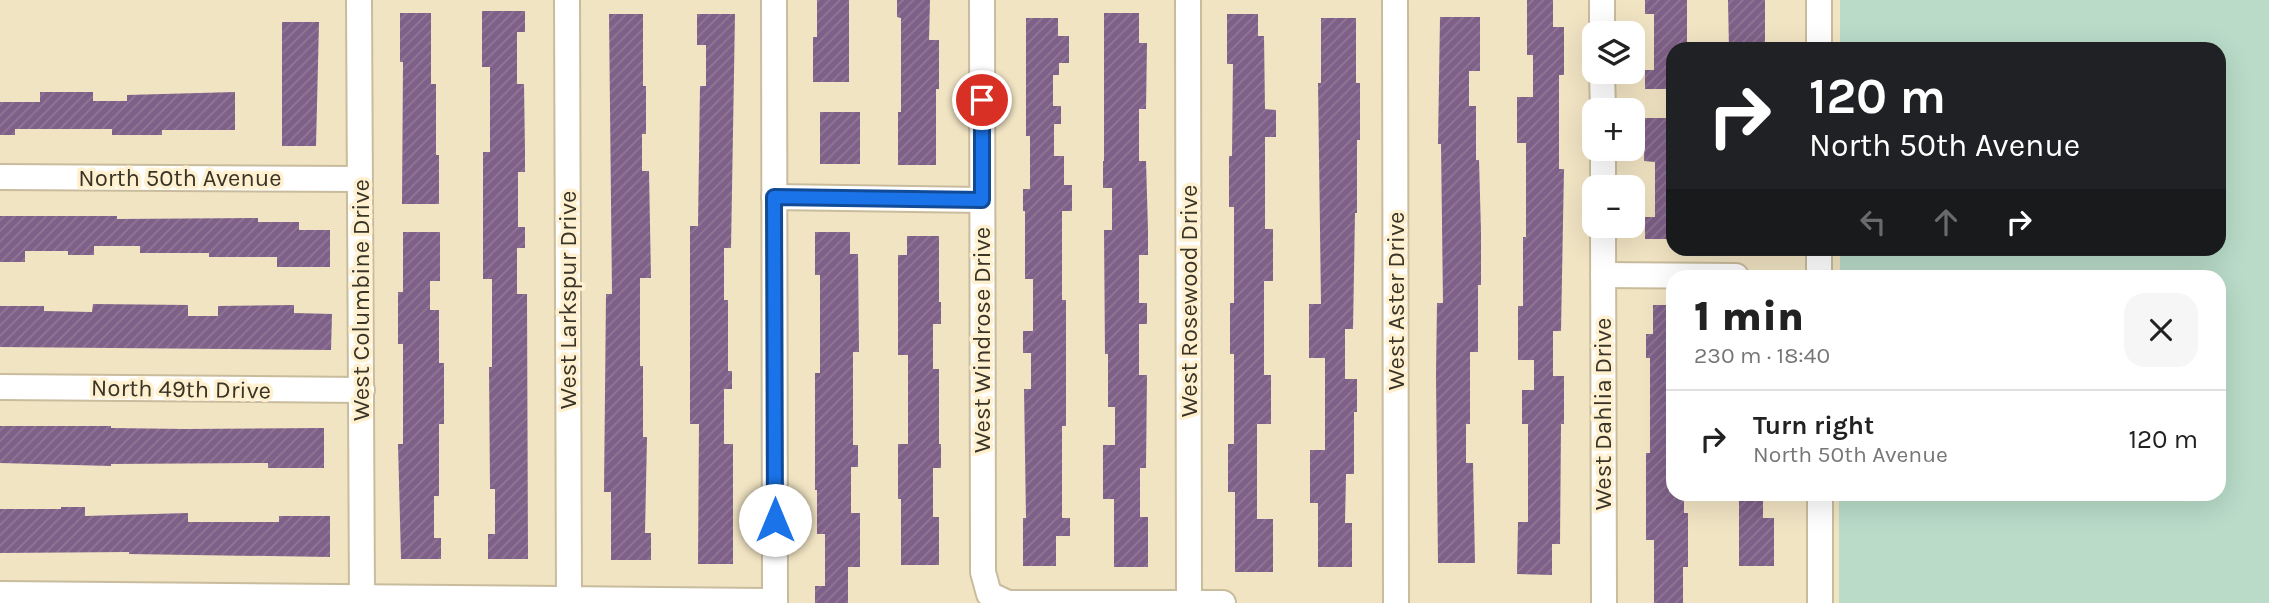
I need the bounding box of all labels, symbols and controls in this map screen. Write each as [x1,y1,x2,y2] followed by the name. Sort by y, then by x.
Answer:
[1582,21,1645,238] map controls
[1582,21,1645,84] button: layers
[1809,68,1946,125] text: 120 m
[952,70,1012,130] pin
[1694,70,1785,161] icon: right
[963,81,1001,119] icon: arrive
[1582,98,1645,161] button: +
[1809,127,2080,164] text: North 50th Avenue
[78,164,282,192] street label: North 50th Avenue
[1582,175,1645,238] button: −
[347,179,375,421] street label: West Columbine Drive
[1175,185,1203,417] street label: West Rosewood Drive
[554,191,582,409] street label: West Larkspur Drive
[1854,203,1892,241] icon: left
[1927,203,1965,241] icon: ahead
[2000,203,2038,241] icon: right
[1382,212,1410,390] street label: West Aster Drive
[968,227,996,453] street label: West Windrose Drive
[1694,291,1804,341] text: 1 min
[2124,293,2198,367] button: close
[1589,318,1617,510] street label: West Dahlia Drive
[1694,342,1830,369] text: 230 m · 18:40
[91,373,271,405] street label: North 49th Drive
[1753,410,1874,441] text: Turn right
[1694,420,1732,458] icon: right
[2128,424,2198,455] text: 120 m
[1753,441,1948,468] text: North 50th Avenue
[738,483,812,557] position arrow

